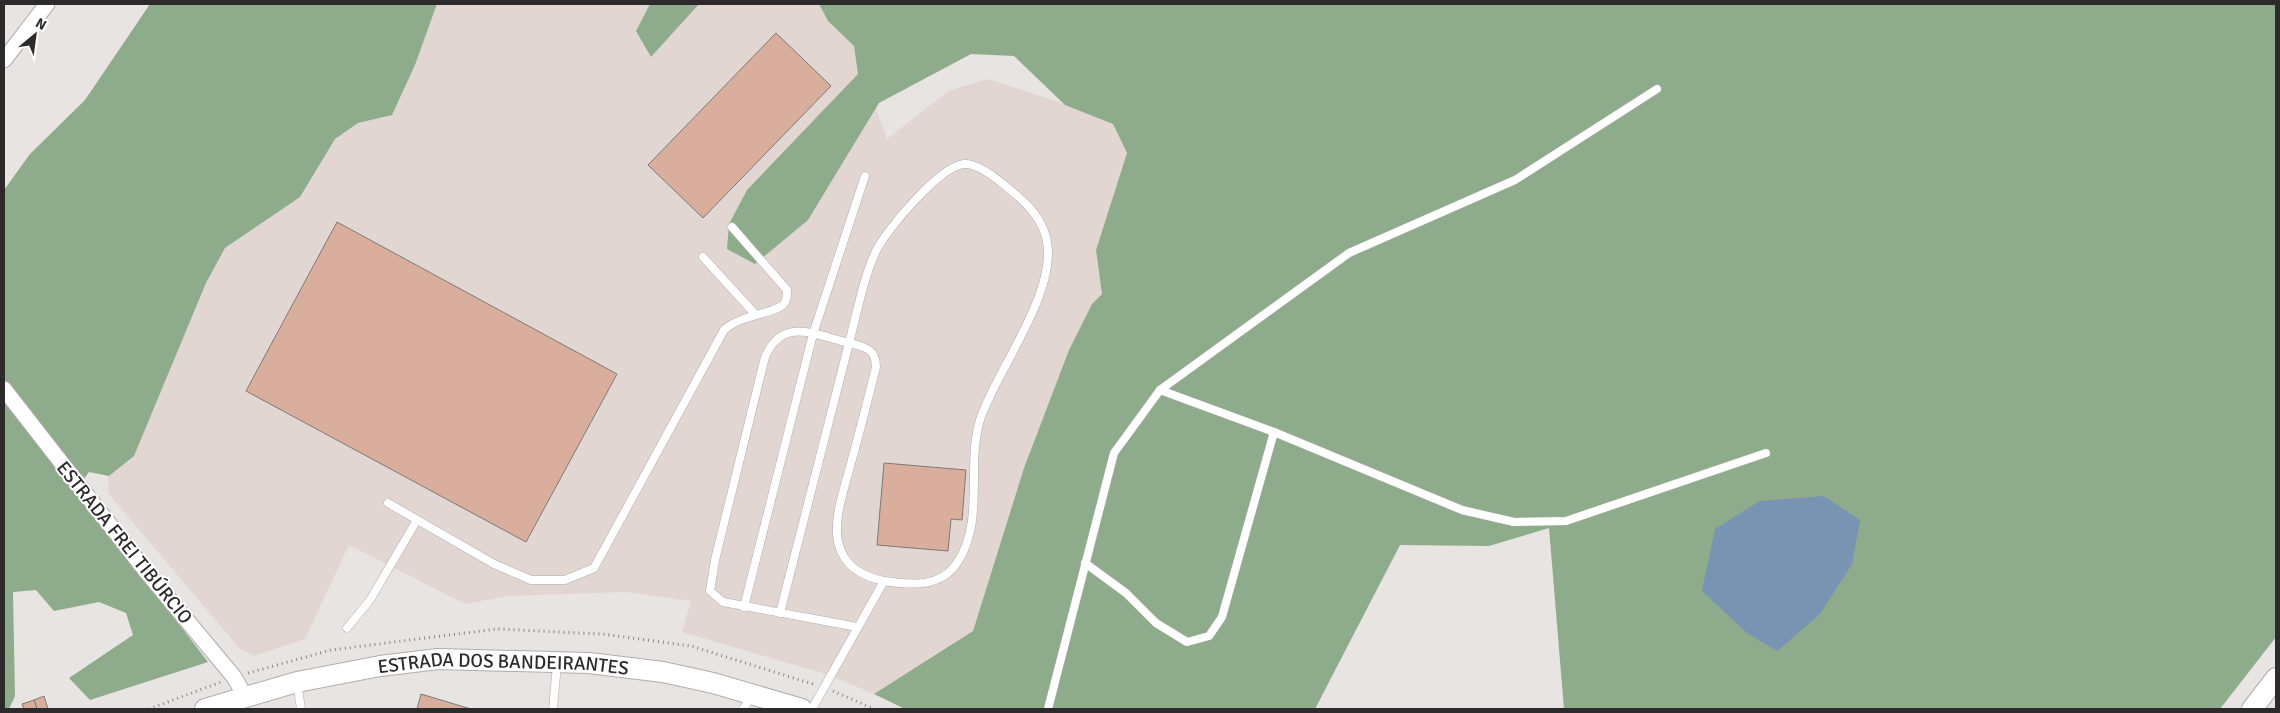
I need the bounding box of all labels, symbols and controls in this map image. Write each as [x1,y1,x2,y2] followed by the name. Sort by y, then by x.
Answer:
[10,10,60,60] north arrow
[33,14,49,34] text: N
[51,456,197,629] street label: ESTRADA FREI TIBÚRCIO
[376,648,630,681] street label: ESTRADA DOS BANDEIRANTES

